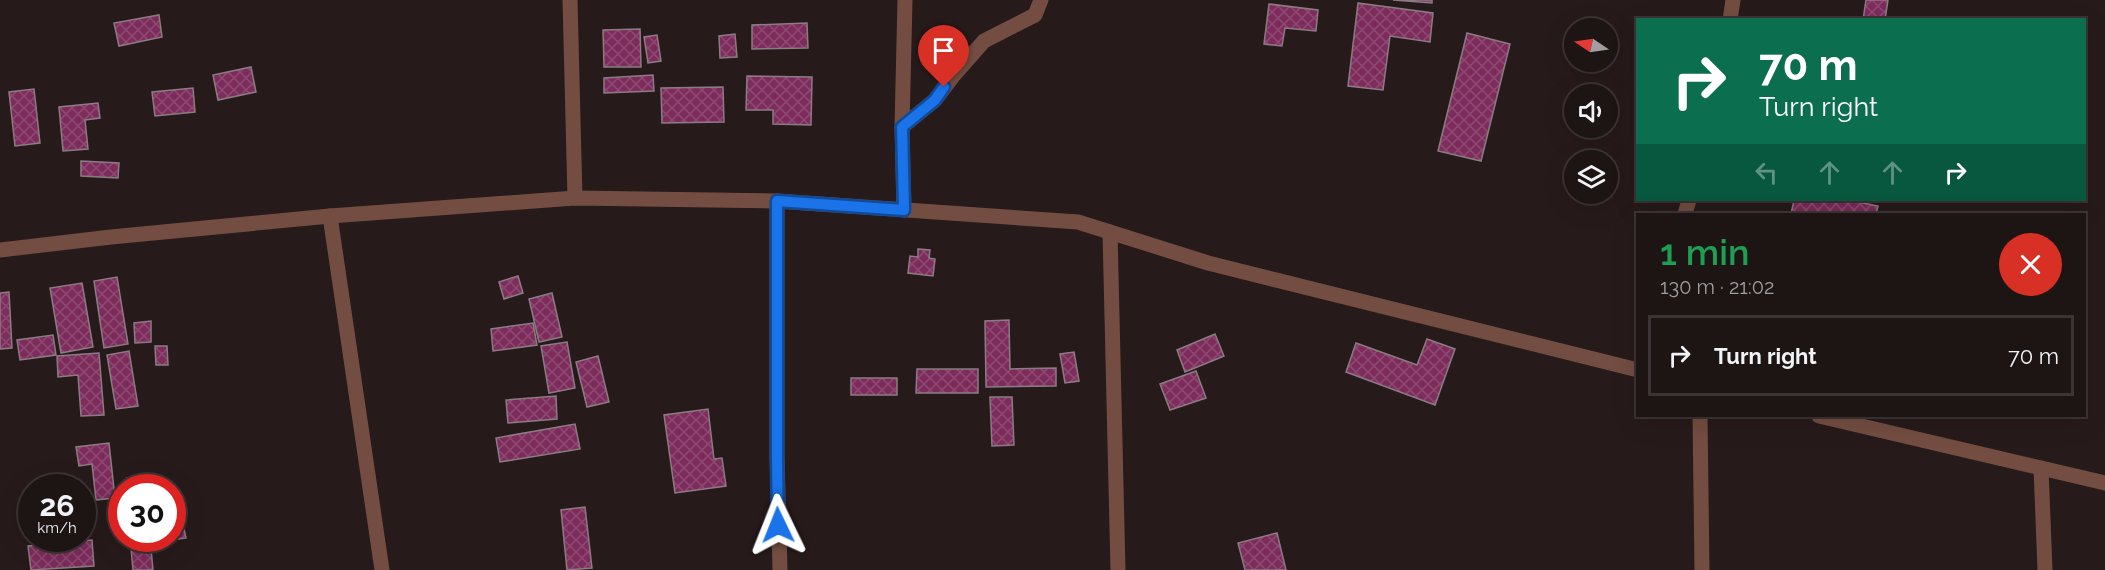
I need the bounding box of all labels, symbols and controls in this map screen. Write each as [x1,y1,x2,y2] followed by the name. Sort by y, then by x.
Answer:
[1564,18,1618,72] north arrow
[1564,18,1618,204] map controls
[918,25,969,87] pin
[927,34,960,67] icon: arrive
[1759,41,1858,90] text: 70 m
[1660,42,1738,120] icon: right
[1564,84,1618,138] button: sound
[1759,91,1878,122] text: Turn right
[1564,150,1618,204] button: layers
[1750,156,1783,189] icon: left
[1813,156,1846,189] icon: ahead
[1876,156,1909,189] icon: ahead
[1939,156,1972,189] icon: right
[1660,231,1749,273] text: 1 min
[1999,233,2062,296] button: close
[1660,275,1774,299] text: 130 m · 21:02
[1663,339,1696,372] icon: right
[1714,343,1817,369] text: Turn right
[2008,343,2059,369] text: 70 m
[108,474,186,552] speed limit sign: 30
[39,488,75,523] text: 26
[746,493,810,557] position arrow
[37,519,77,537] text: km/h

